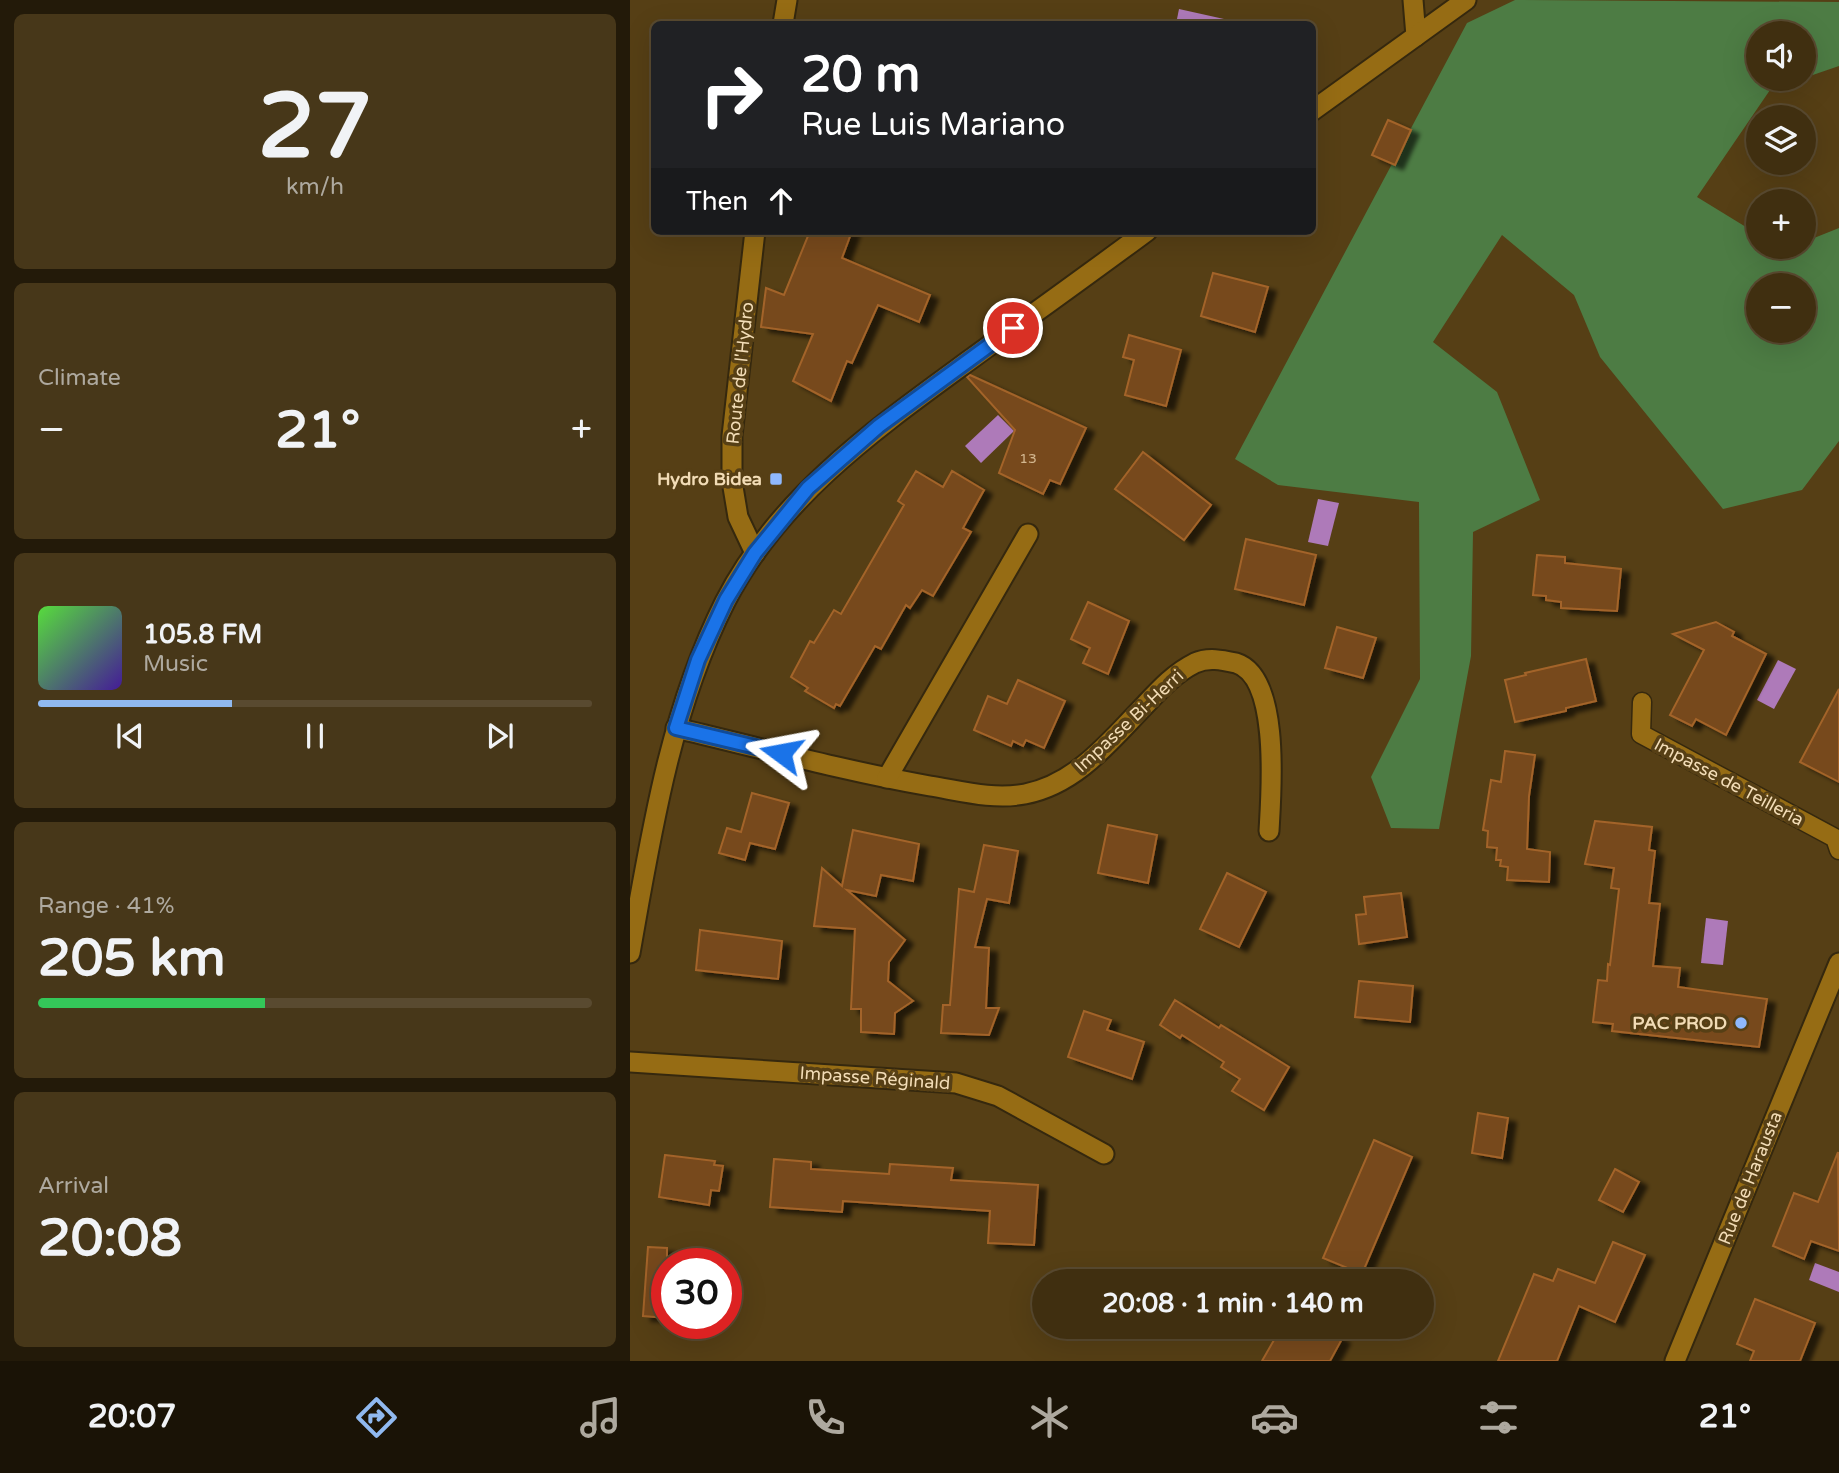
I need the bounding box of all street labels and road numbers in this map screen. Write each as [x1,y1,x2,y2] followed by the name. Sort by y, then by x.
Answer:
[722,301,758,445] street label: Route de l'Hydro
[1070,665,1188,777] street label: Impasse Bi-Herri
[1650,733,1808,831] street label: Impasse de Teilleria
[799,1062,951,1094] street label: Impasse Réginald
[1713,1108,1787,1248] street label: Rue de Harausta

